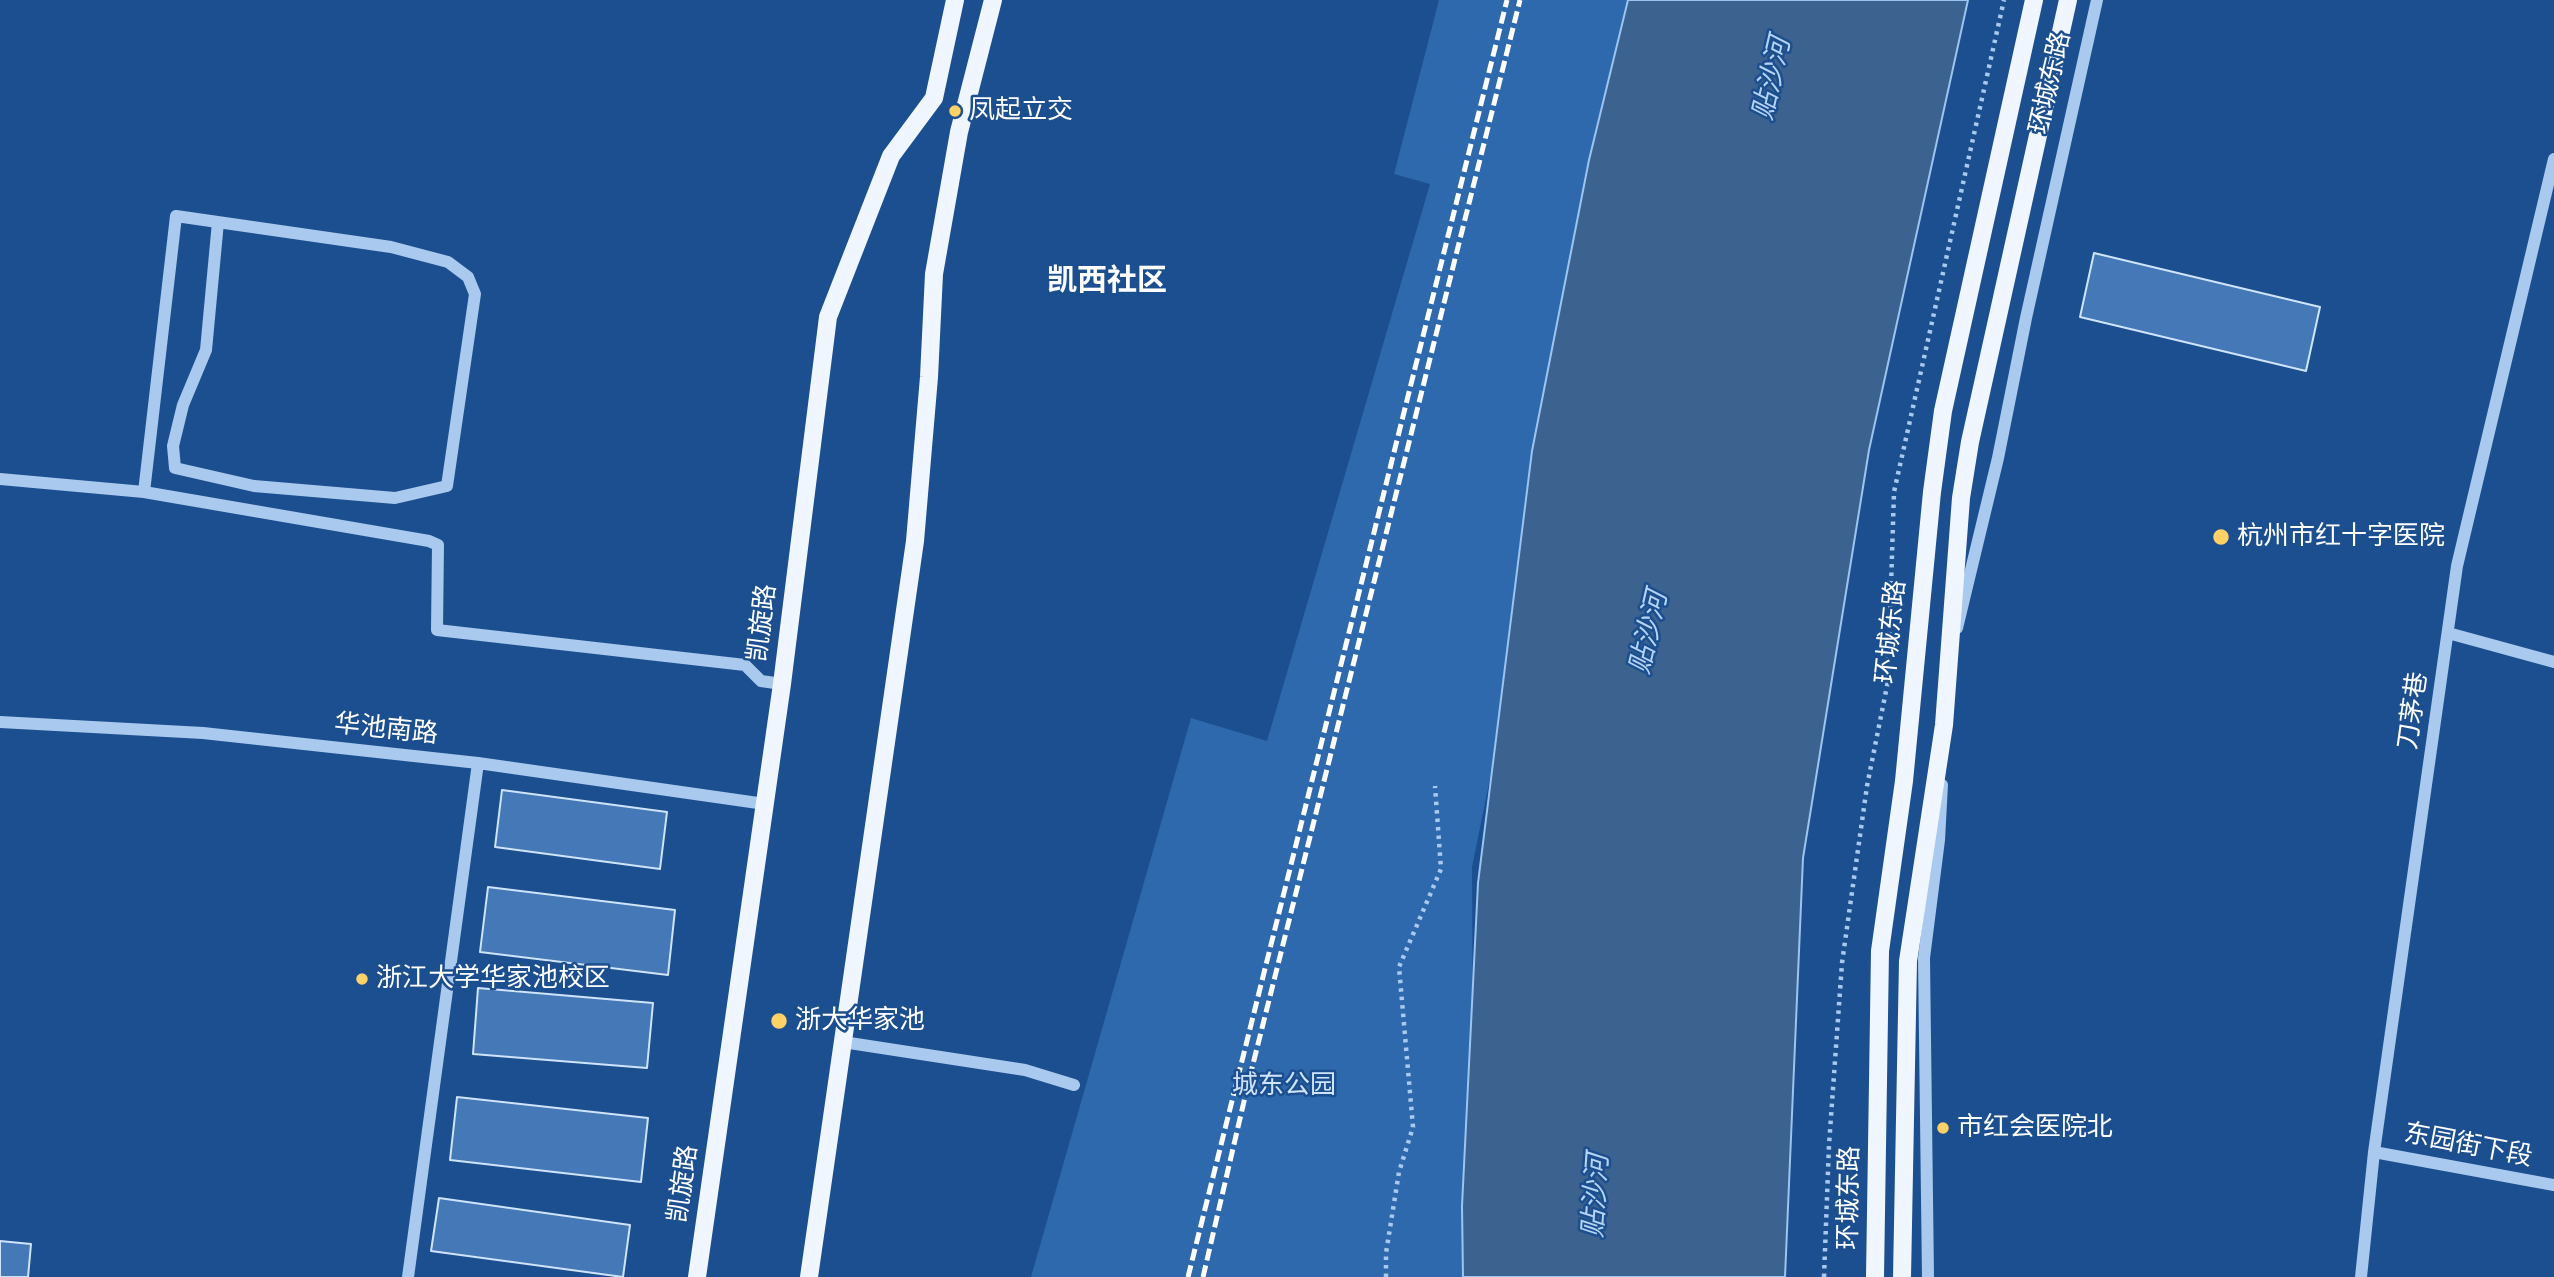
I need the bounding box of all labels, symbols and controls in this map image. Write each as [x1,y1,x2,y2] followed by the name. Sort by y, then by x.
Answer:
[2024,29,2078,137] street label: 环城东路
[1747,34,1799,124] water label: 贴沙河
[969,95,1073,127] place label: 凤起立交
[947,103,963,119] marker: 凤起立交
[1047,264,1167,300] district label: 凯西社区
[2237,521,2445,553] place label: 杭州市红十字医院
[2211,527,2231,547] marker: 杭州市红十字医院
[1871,579,1913,685] street label: 环城东路
[743,582,783,664] street label: 凯旋路
[1624,588,1676,678] water label: 贴沙河
[2393,670,2435,752] street label: 刀茅巷
[333,709,439,751] street label: 华池南路
[376,963,610,995] place label: 浙江大学华家池校区
[354,971,370,987] marker: 浙江大学华家池校区
[795,1005,925,1037] place label: 浙大华家池
[769,1011,789,1031] marker: 浙大华家池
[1232,1070,1336,1102] park label: 城东公园
[1957,1112,2113,1144] place label: 市红会医院北
[2401,1118,2535,1174] street label: 东园街下段
[1935,1120,1951,1136] marker: 市红会医院北
[663,1143,705,1225] street label: 凯旋路
[1833,1146,1867,1250] street label: 环城东路
[1577,1153,1617,1239] water label: 贴沙河

